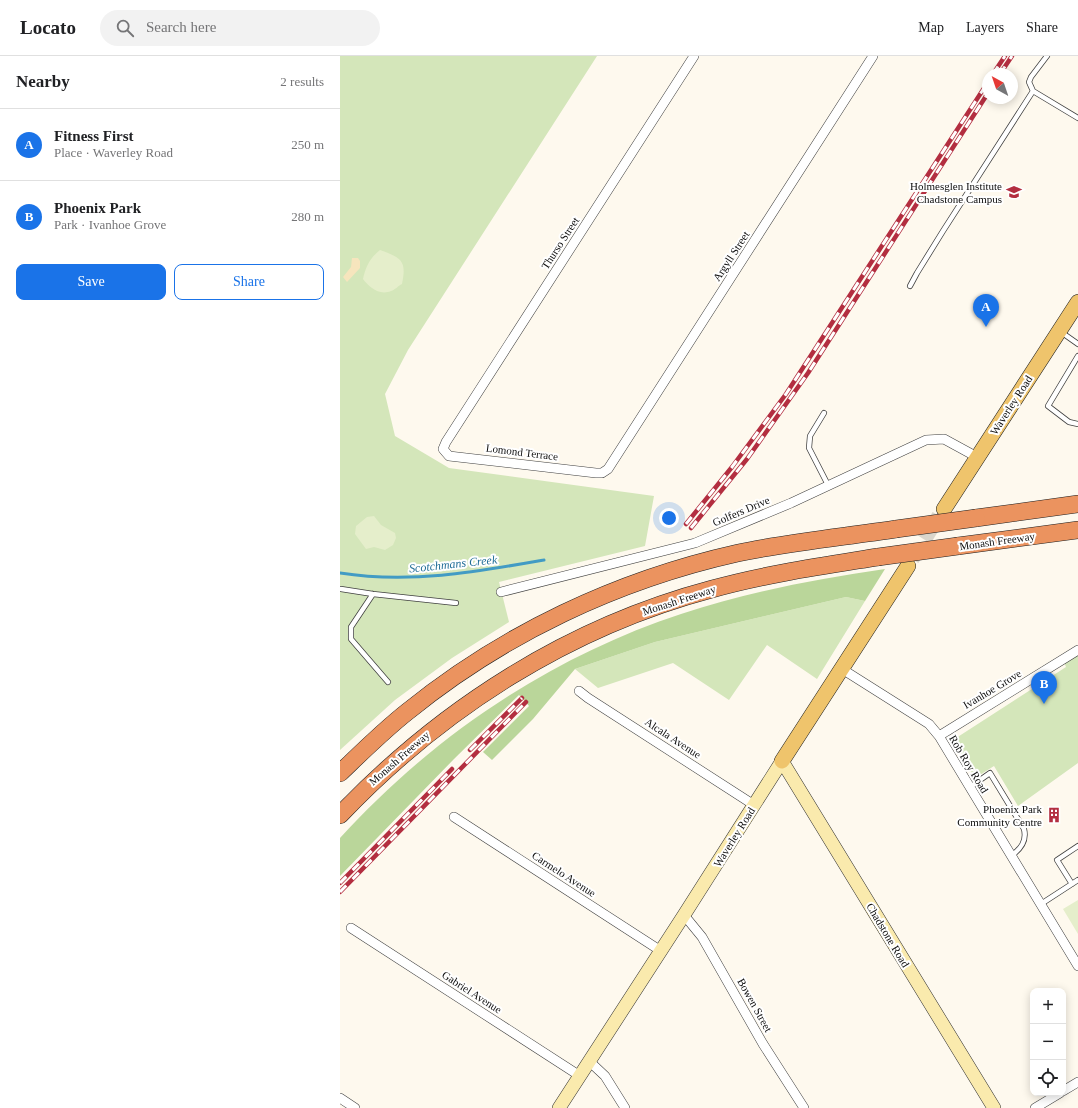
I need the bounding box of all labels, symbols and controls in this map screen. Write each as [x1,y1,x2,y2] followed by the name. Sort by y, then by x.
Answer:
[100,10,380,46] search box
[20,17,76,38] text: Locato
[114,17,136,39] icon: search
[146,19,216,35] text: Search here
[918,20,944,35] text: Map
[966,20,1004,35] text: Layers
[1026,20,1058,35] text: Share
[982,68,1018,104] north arrow
[16,72,70,91] text: Nearby
[280,74,324,89] text: 2 results
[54,128,134,144] text: Fitness First
[24,137,34,152] text: A
[291,137,324,152] text: 250 m
[54,145,173,160] text: Place · Waverley Road
[910,180,1002,205] place label: Holmesglen Institute Chadstone Campus
[1005,183,1023,201] school or university icon: Holmesglen Institute Chadstone Campus
[54,200,141,216] text: Phoenix Park
[25,209,33,224] text: B
[291,209,324,224] text: 280 m
[539,215,581,271] street label: Thurso Street
[54,217,166,232] text: Park · Ivanhoe Grove
[710,229,752,283] street label: Argyll Street
[16,264,166,300] button: Save
[174,264,324,300] button: Share
[973,294,999,327] pin: A
[987,373,1035,437] street label: Waverley Road
[485,442,559,462] street label: Lomond Terrace
[711,494,771,528] street label: Golfers Drive
[659,508,679,528] your location
[958,530,1036,552] street label: Monash Freeway
[408,552,498,576] water label: Scotchmans Creek
[641,582,717,617] street label: Monash Freeway
[961,667,1023,711] street label: Ivanhoe Grove
[1031,671,1057,704] pin: B
[643,715,703,761] street label: Alcala Avenue
[366,728,432,787] street label: Monash Freeway
[947,733,991,796] street label: Rob Roy Road
[957,803,1042,828] place label: Phoenix Park Community Centre
[711,805,757,869] street label: Waverley Road
[1045,806,1063,824] building icon: Phoenix Park Community Centre
[530,849,598,899] street label: Carmelo Avenue
[864,901,912,970] street label: Chadstone Road
[440,968,504,1016] street label: Gabriel Avenue
[735,976,775,1034] street label: Bowen Street
[1030,988,1066,1096] map controls
[1030,988,1066,1024] button: +
[1030,1024,1066,1060] button: −
[1030,1060,1066,1096] button: locate

